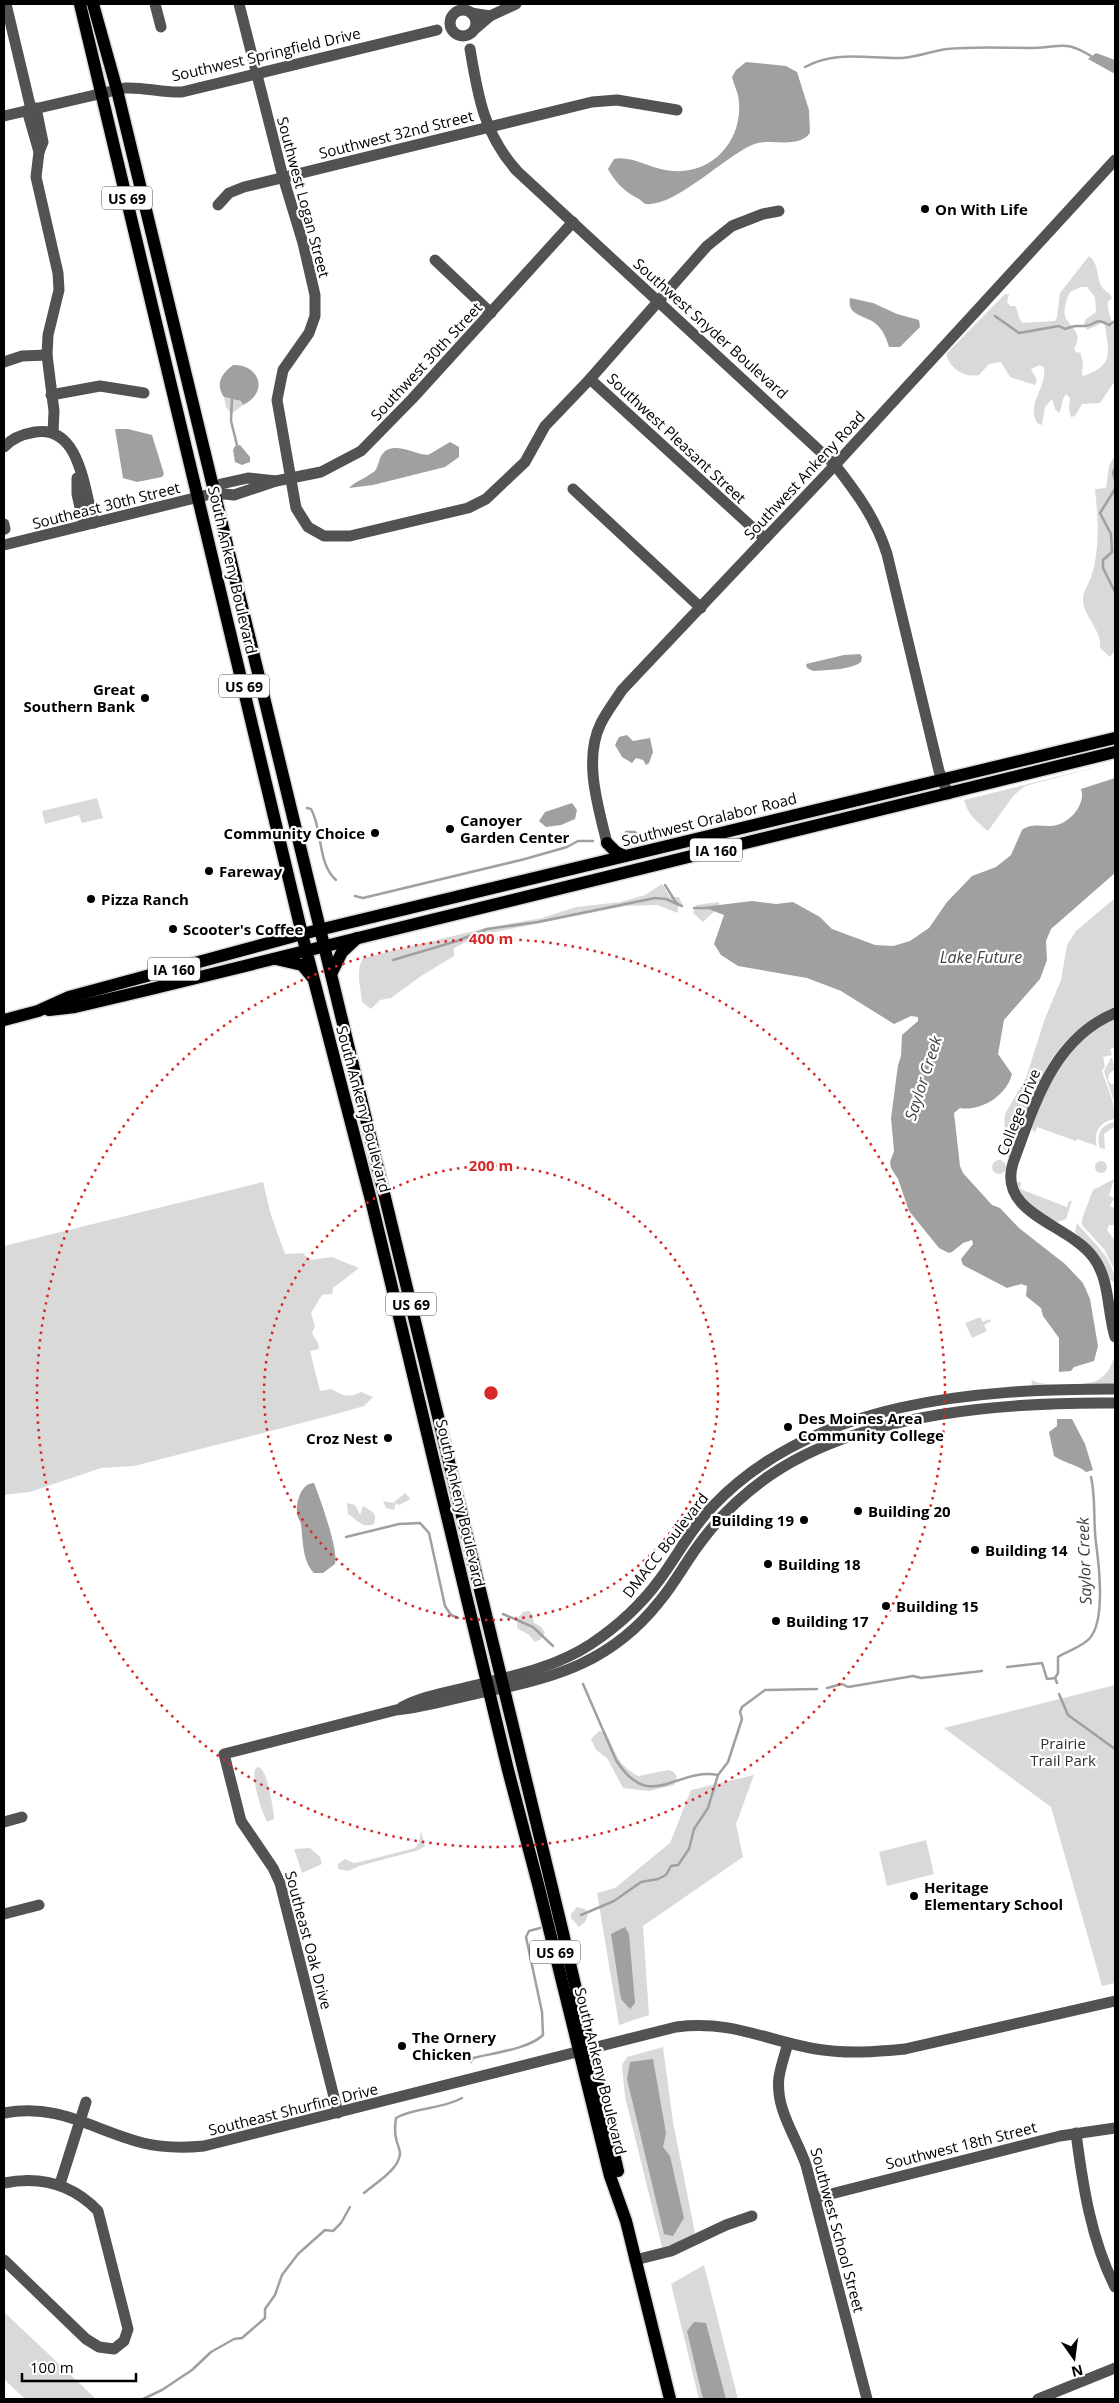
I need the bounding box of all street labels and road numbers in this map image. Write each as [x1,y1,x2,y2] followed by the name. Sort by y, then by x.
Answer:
[170,23,362,85] street label: Southwest Springfield Drive
[317,105,475,163] street label: Southwest 32nd Street
[273,114,335,280] street label: Southwest Logan Street
[102,187,152,210] road number: US 69
[630,253,792,403] street label: Southwest Snyder Boulevard
[366,298,486,424] street label: Southwest 30th Street
[603,368,751,508] street label: Southwest Pleasant Street
[739,406,869,544] street label: Southwest Ankeny Road
[30,477,182,533] street label: Southeast 30th Street
[204,484,262,656] street label: South Ankeny Boulevard
[219,674,269,698] road number: US 69
[619,788,799,850] street label: Southwest Oralabor Road
[690,838,742,862] road number: IA 160
[148,958,200,981] road number: IA 160
[332,1023,396,1195] street label: South Ankeny Boulevard
[992,1066,1044,1158] street label: College Drive
[386,1292,436,1316] road number: US 69
[432,1417,490,1589] street label: South Ankeny Boulevard
[618,1488,712,1602] street label: DMACC Boulevard
[281,1869,337,2011] street label: Southeast Oak Drive
[530,1940,580,1964] road number: US 69
[571,1985,631,2157] street label: South Ankeny Boulevard
[206,2078,380,2140] street label: Southeast Shurfine Drive
[883,2117,1039,2173] street label: Southwest 18th Street
[806,2145,870,2315] street label: Southwest School Street

